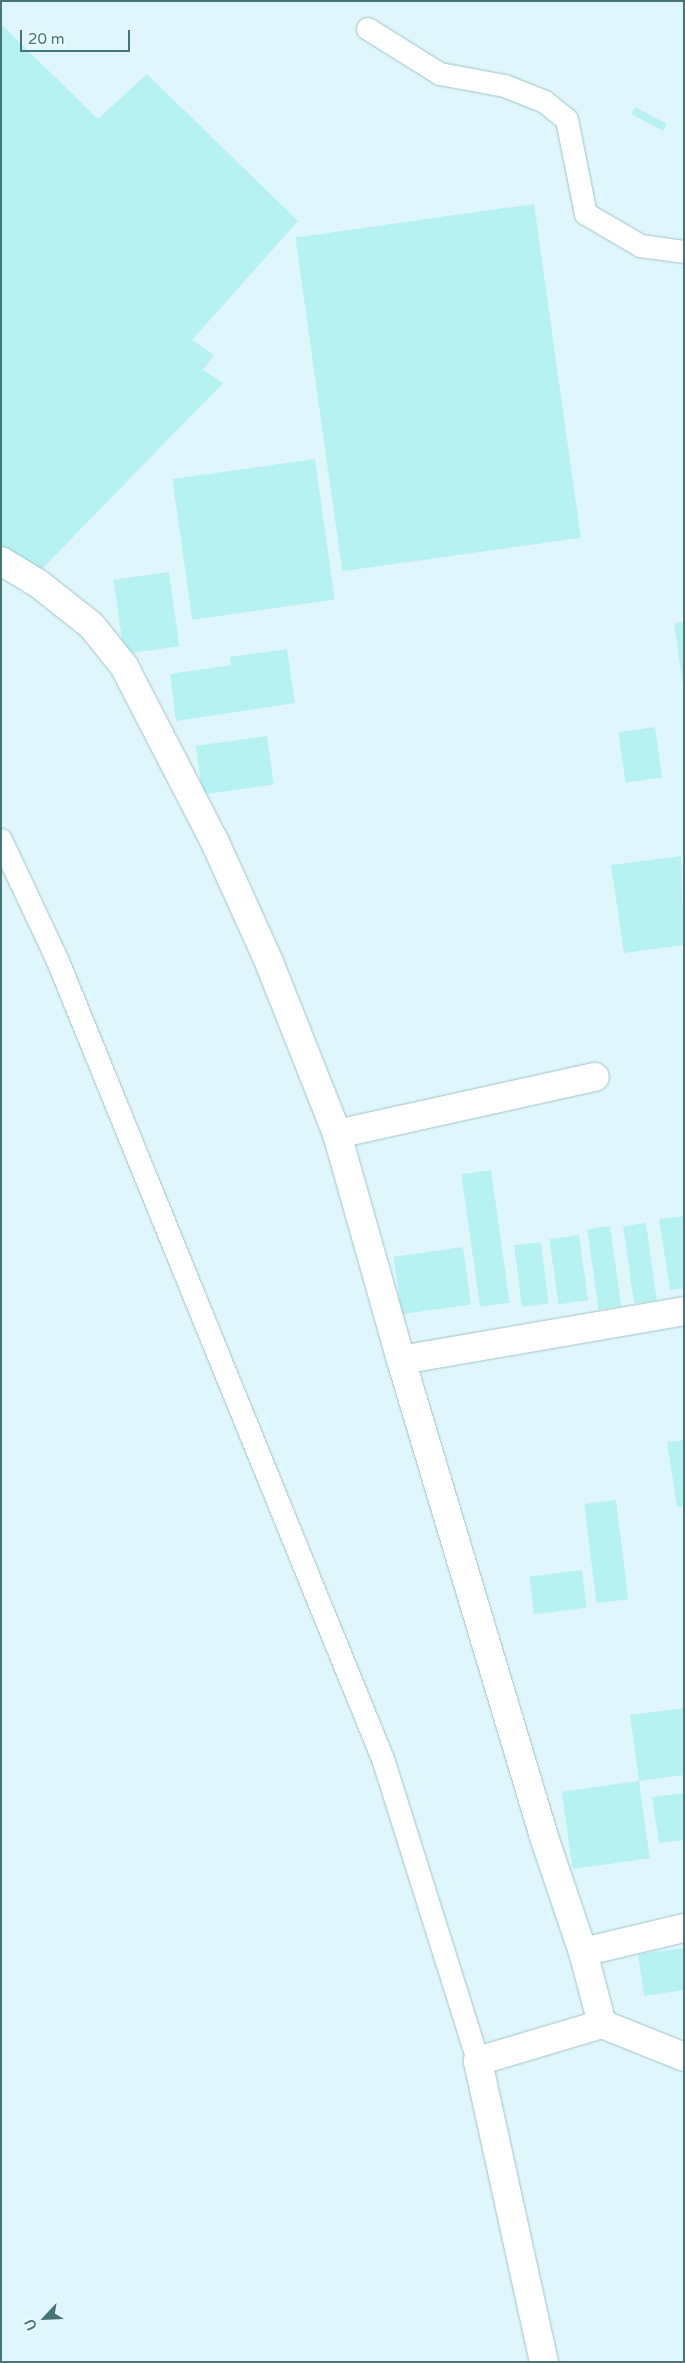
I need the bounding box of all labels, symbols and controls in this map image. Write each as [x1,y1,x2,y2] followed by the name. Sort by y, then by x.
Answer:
[22,20,132,52] scale bar
[28,30,65,48] text: 20 m
[20,2293,70,2343] north arrow
[21,2316,41,2333] text: U

